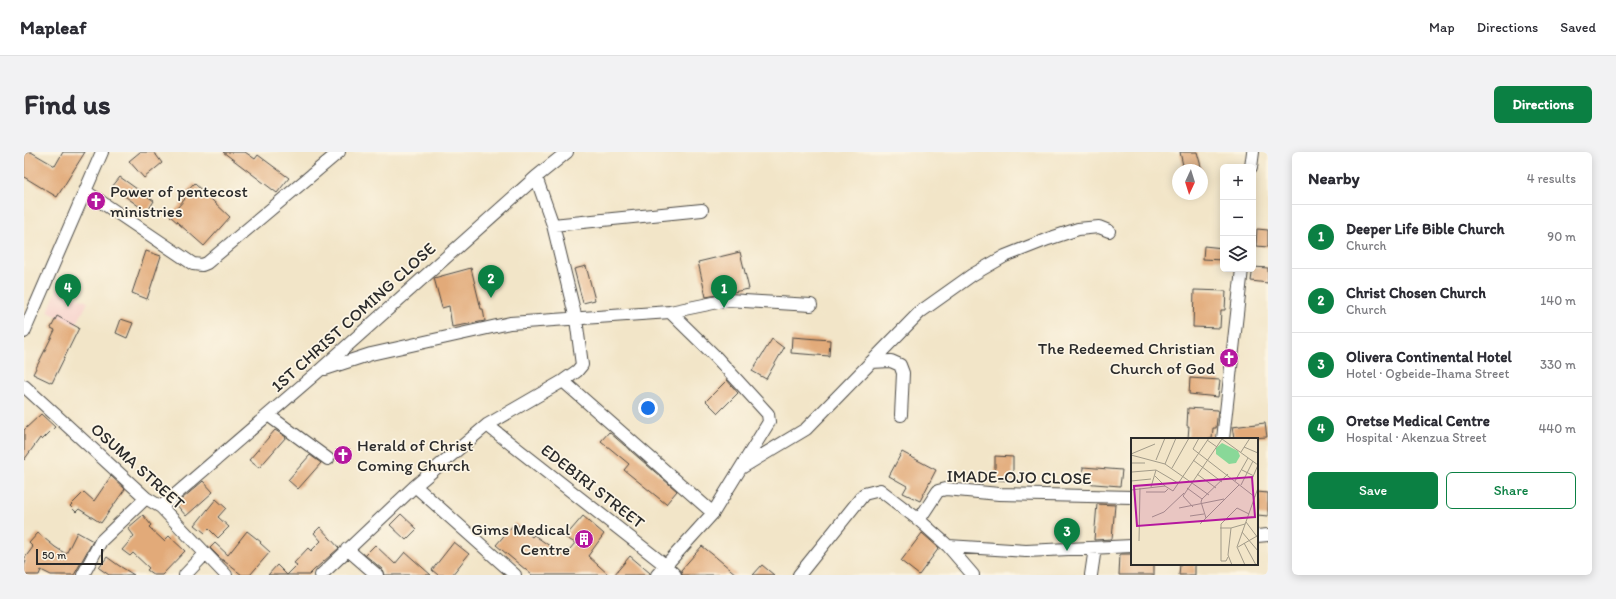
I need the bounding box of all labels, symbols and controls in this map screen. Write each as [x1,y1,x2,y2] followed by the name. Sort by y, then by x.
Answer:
[20,16,86,39] text: Mapleaf
[1429,19,1455,36] text: Map
[1477,19,1538,36] text: Directions
[1560,19,1596,36] text: Saved
[1494,86,1592,123] button: Directions
[24,87,111,121] text: Find us
[1172,164,1208,200] north arrow
[1220,164,1256,272] map controls
[1220,164,1256,200] button: +
[1308,168,1360,188] text: Nearby
[1527,171,1576,186] text: 4 results
[110,181,248,221] place label: Power of pentecost ministries
[85,190,107,212] church icon: Power of pentecost ministries
[1220,200,1256,236] button: −
[1346,220,1504,238] text: Deeper Life Bible Church
[1318,229,1324,244] text: 1
[1547,229,1576,244] text: 90 m
[1220,236,1256,272] button: layers
[267,238,439,396] street label: 1ST CHRIST COMING CLOSE
[1346,238,1387,253] text: Church
[478,265,504,298] pin: 2
[55,274,81,307] pin: 4
[711,275,737,308] pin: 1
[1346,284,1486,302] text: Christ Chosen Church
[1318,293,1324,308] text: 2
[1540,293,1576,308] text: 140 m
[1346,302,1387,317] text: Church
[1038,338,1216,378] place label: The Redeemed Christian Church of God
[1218,347,1240,369] church icon: The Redeemed Christian Church of God
[1346,348,1512,366] text: Olivera Continental Hotel
[1317,357,1325,372] text: 3
[1540,357,1576,372] text: 330 m
[1346,366,1509,381] text: Hotel · Ogbeide-Ihama Street
[638,398,658,418] your location
[1346,412,1490,430] text: Oretse Medical Centre
[87,419,189,514] street label: OSUMA STREET
[1317,421,1325,436] text: 4
[1539,421,1576,436] text: 440 m
[1346,430,1487,445] text: Hospital · Akenzua Street
[357,435,474,475] place label: Herald of Christ Coming Church
[1131,438,1258,565] inset map
[537,439,649,533] street label: EDEBIRI STREET
[332,444,354,466] church icon: Herald of Christ Coming Church
[946,466,1092,488] street label: IMADE-OJO CLOSE
[1308,472,1438,509] button: Save
[1446,472,1576,509] button: Share
[1054,518,1080,551] pin: 3
[471,519,570,559] place label: Gims Medical Centre
[573,528,595,550] building icon: Gims Medical Centre
[36,547,103,566] scale bar
[42,549,66,562] text: 50 m

